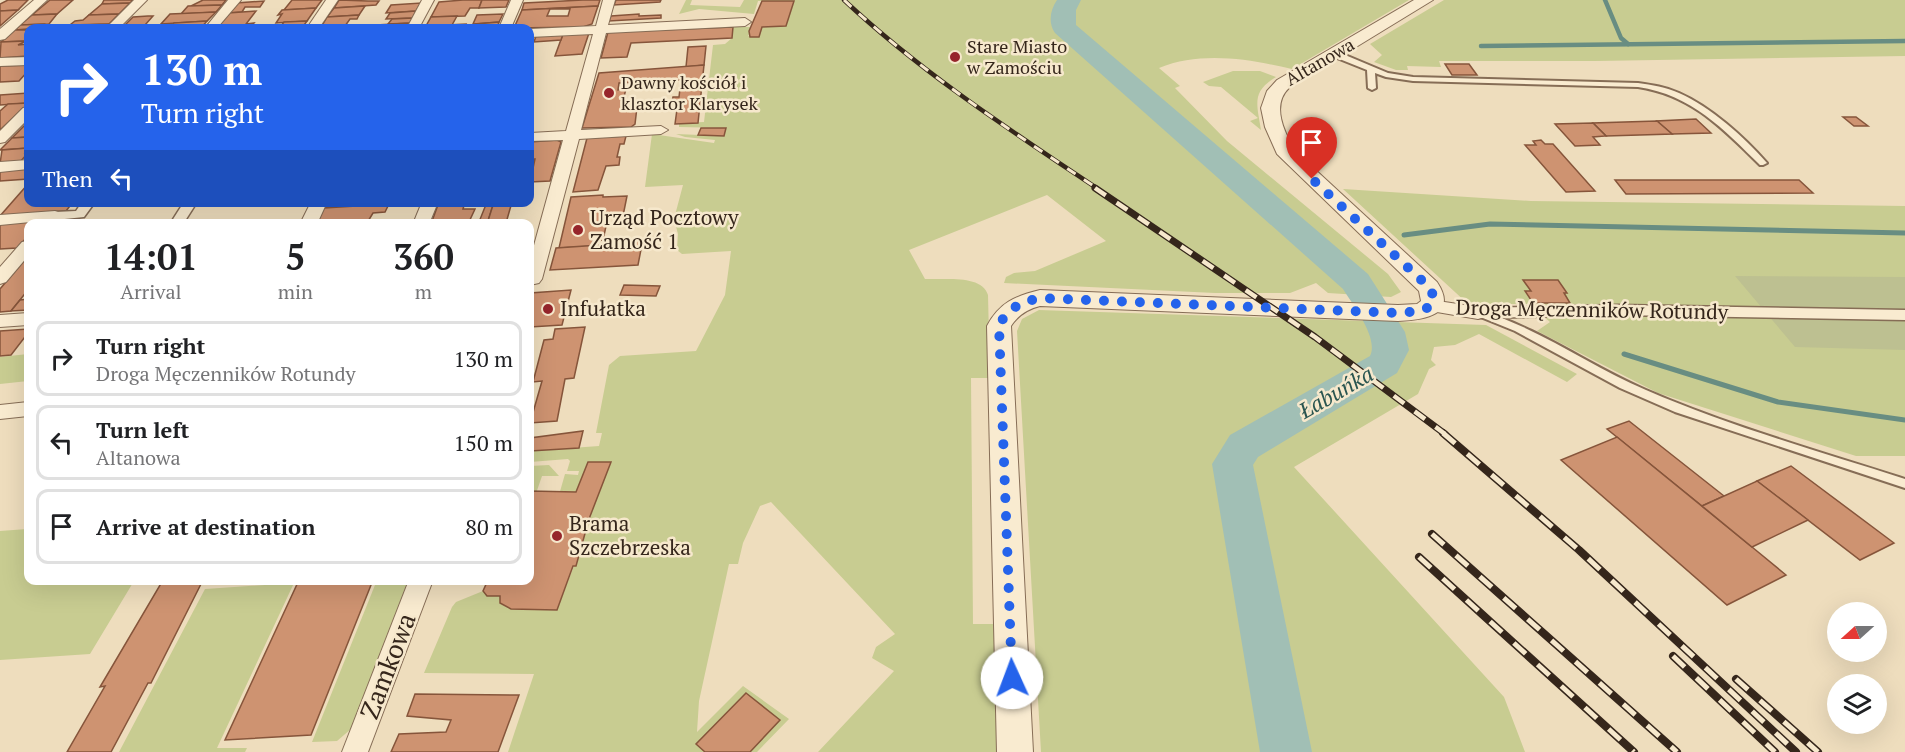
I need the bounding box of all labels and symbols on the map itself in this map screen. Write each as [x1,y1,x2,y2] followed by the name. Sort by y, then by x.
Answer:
[1281,32,1358,91] street label: Altanowa
[966,34,1067,79] place label: Stare Miasto w Zamościu
[948,50,962,64] marker: Stare Miasto w Zamościu
[621,70,759,115] place label: Dawny kościół i klasztor Klarysek
[602,86,616,100] marker: Dawny kościół i klasztor Klarysek
[1286,117,1337,179] pin
[590,203,739,255] place label: Urząd Pocztowy Zamość 1
[571,223,585,237] marker: Urząd Pocztowy Zamość 1
[1455,293,1729,325] street label: Droga Męczenników Rotundy
[560,294,646,322] place label: Infułatka
[541,302,555,316] marker: Infułatka
[1292,359,1378,425] water label: Łabuńka
[569,509,691,561] place label: Brama Szczebrzeska
[550,529,564,543] marker: Brama Szczebrzeska
[1827,602,1887,662] north arrow
[351,608,423,723] street label: Zamkowa
[980,646,1044,710] position arrow

